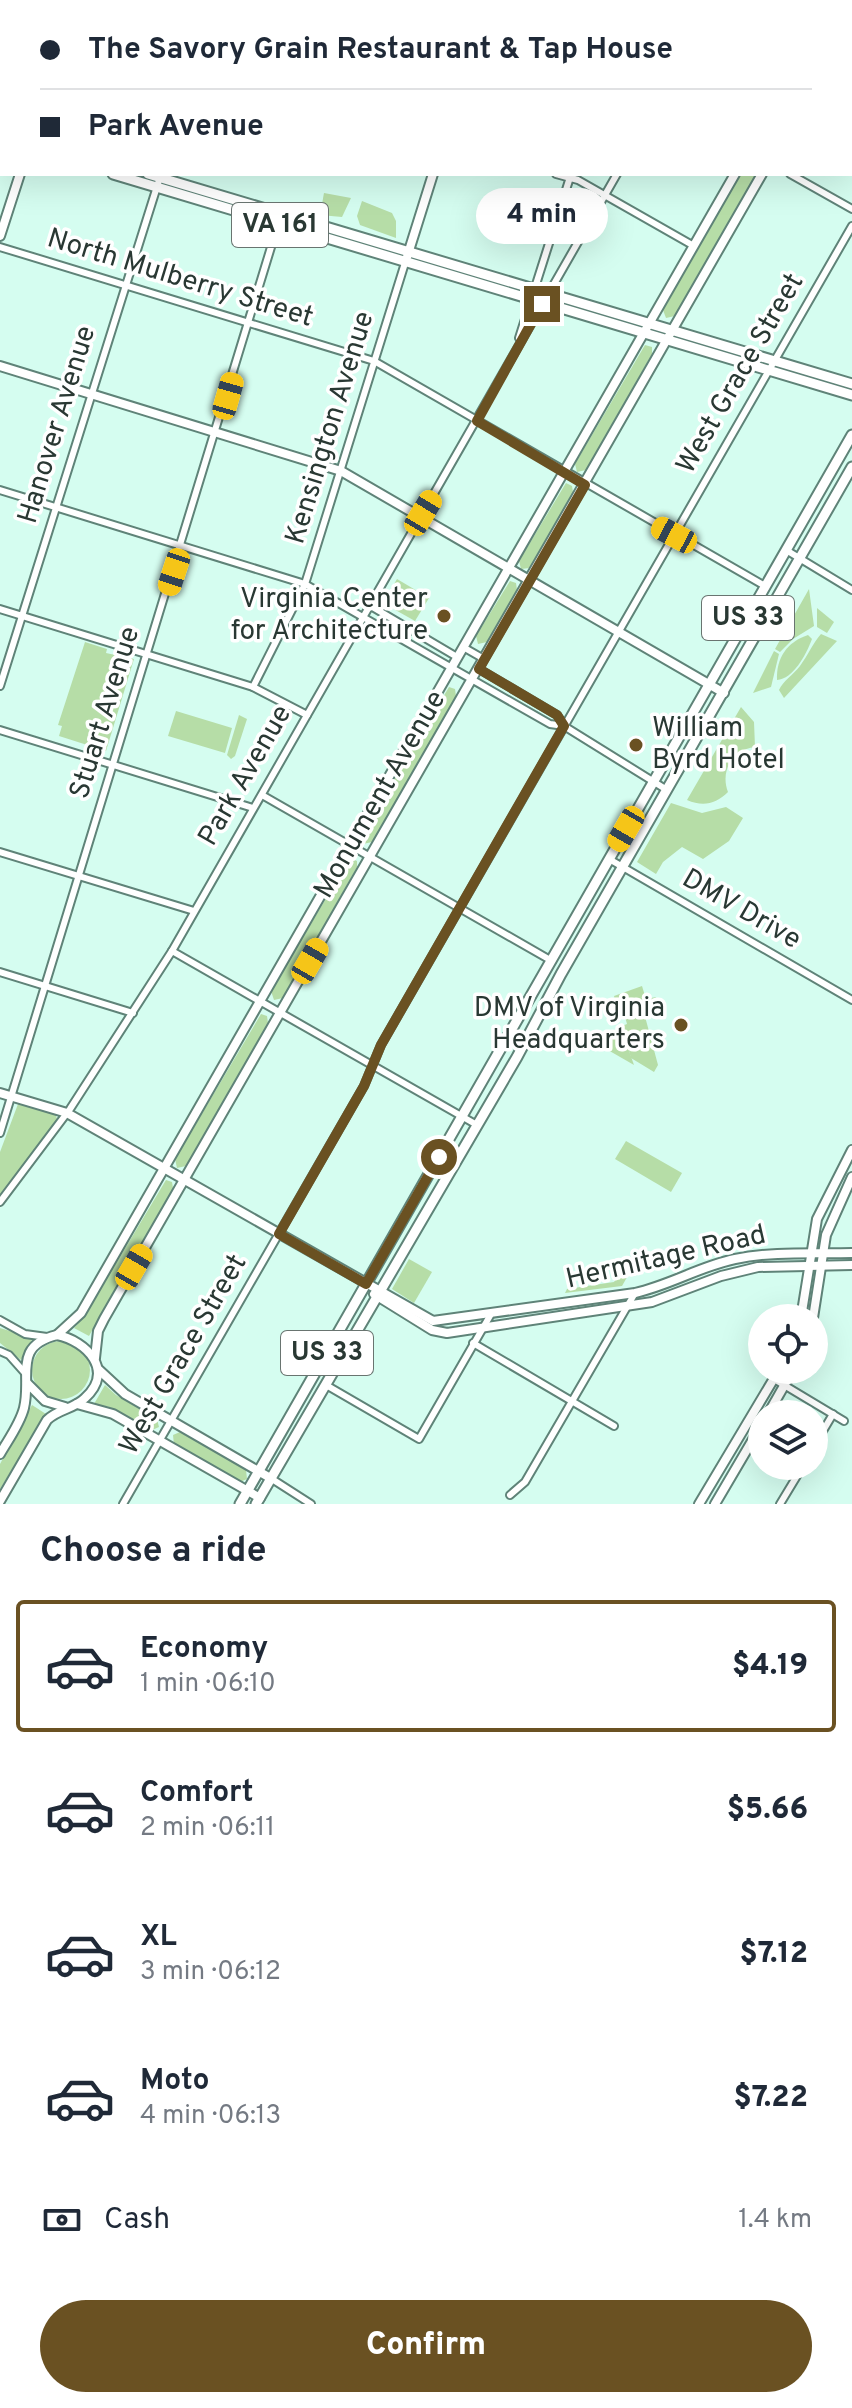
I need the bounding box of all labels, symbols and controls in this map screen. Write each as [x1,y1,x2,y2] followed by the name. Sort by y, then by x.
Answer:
[88,32,673,69] text: The Savory Grain Restaurant & Tap House
[88,109,264,146] text: Park Avenue
[476,188,608,244] callout: 4 min
[507,199,577,232] text: 4 min
[232,203,328,247] road number: VA 161
[42,221,318,337] street label: North Mulberry Street
[669,267,813,481] street label: West Grace Street
[524,286,560,322] route end
[278,307,384,549] street label: Kensington Avenue
[11,322,105,528] street label: Hanover Avenue
[210,370,246,422] car
[400,486,446,540] car
[647,513,701,557] car
[155,545,193,599] car
[231,582,428,650] place label: Virginia Center for Architecture
[702,596,794,640] road number: US 33
[435,607,453,625] marker: Virginia Center for Architecture
[63,622,149,804] street label: Stuart Avenue
[307,685,455,905] street label: Monument Avenue
[191,699,301,853] street label: Park Avenue
[652,711,785,779] place label: William Byrd Hotel
[627,736,645,754] marker: William Byrd Hotel
[604,802,648,856] car
[675,862,807,958] street label: DMV Drive
[288,934,332,988] car
[474,991,665,1059] place label: DMV of Virginia Headquarters
[672,1016,690,1034] marker: DMV of Virginia Headquarters
[421,1139,457,1175] route start
[563,1218,769,1298] street label: Hermitage Road
[112,1240,156,1294] car
[112,1248,256,1462] street label: West Grace Street
[748,1304,828,1480] map controls
[748,1304,828,1384] button: locate
[281,1331,373,1375] road number: US 33
[748,1400,828,1480] button: layers
[40,1529,266,1575] text: Choose a ride
[44,1630,116,1702] icon: car
[140,1631,268,1668] text: Economy
[732,1648,808,1685] text: $4.19
[140,1668,276,1701] text: 1 min · 06:10
[44,1774,116,1846] icon: car
[140,1775,253,1812] text: Comfort
[727,1792,808,1829] text: $5.66
[140,1812,275,1845] text: 2 min · 06:11
[44,1918,116,1990] icon: car
[140,1919,177,1956] text: XL
[740,1936,808,1973] text: $7.12
[140,1956,281,1989] text: 3 min · 06:12
[44,2062,116,2134] icon: car
[140,2063,210,2100] text: Moto
[733,2080,808,2117] text: $7.22
[140,2100,281,2133] text: 4 min · 06:13
[40,2198,84,2242] icon: cash
[104,2202,170,2239] text: Cash
[738,2204,812,2237] text: 1.4 km
[40,2300,812,2392] button: Confirm

